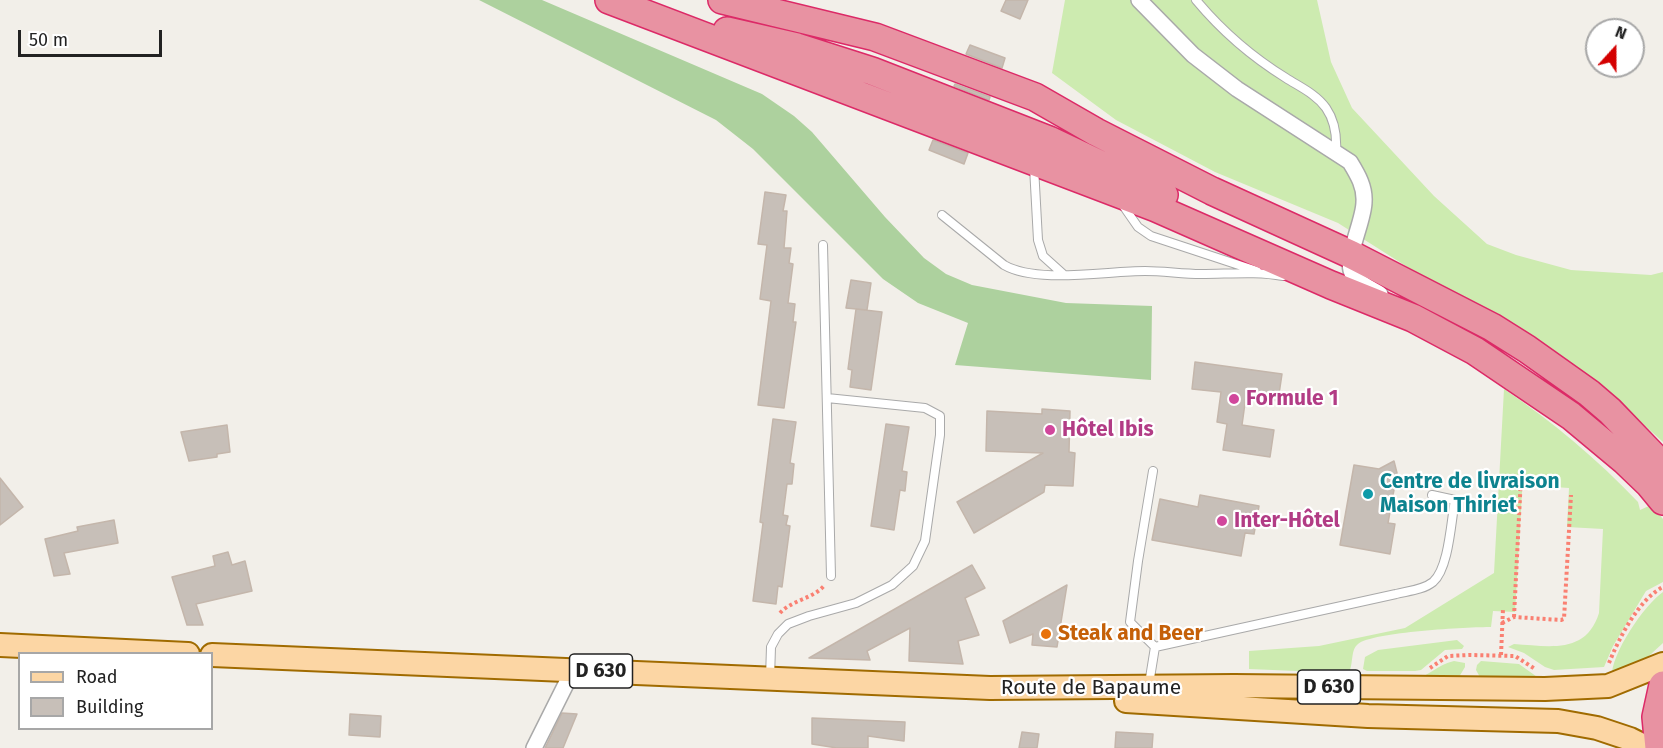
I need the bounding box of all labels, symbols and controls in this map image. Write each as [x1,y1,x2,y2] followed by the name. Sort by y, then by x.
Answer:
[21,18,165,56] scale bar
[1585,18,1645,78] north arrow
[1613,22,1629,43] text: N
[29,29,68,51] text: 50 m
[1246,386,1338,412] place label: Formule 1
[1227,392,1241,406] marker: Formule 1
[1062,417,1154,443] place label: Hôtel Ibis
[1043,423,1057,437] marker: Hôtel Ibis
[1380,469,1560,519] place label: Centre de livraison Maison Thiriet
[1361,487,1375,501] marker: Centre de livraison Maison Thiriet
[1234,508,1340,534] place label: Inter-Hôtel
[1215,514,1229,528] marker: Inter-Hôtel
[1058,621,1203,647] place label: Steak and Beer
[1039,627,1053,641] marker: Steak and Beer
[18,652,213,730] legend
[570,654,632,688] road number: D 630
[76,666,118,688] text: Road
[1298,670,1360,704] road number: D 630
[1001,675,1181,701] street label: Route de Bapaume
[76,696,143,718] text: Building

